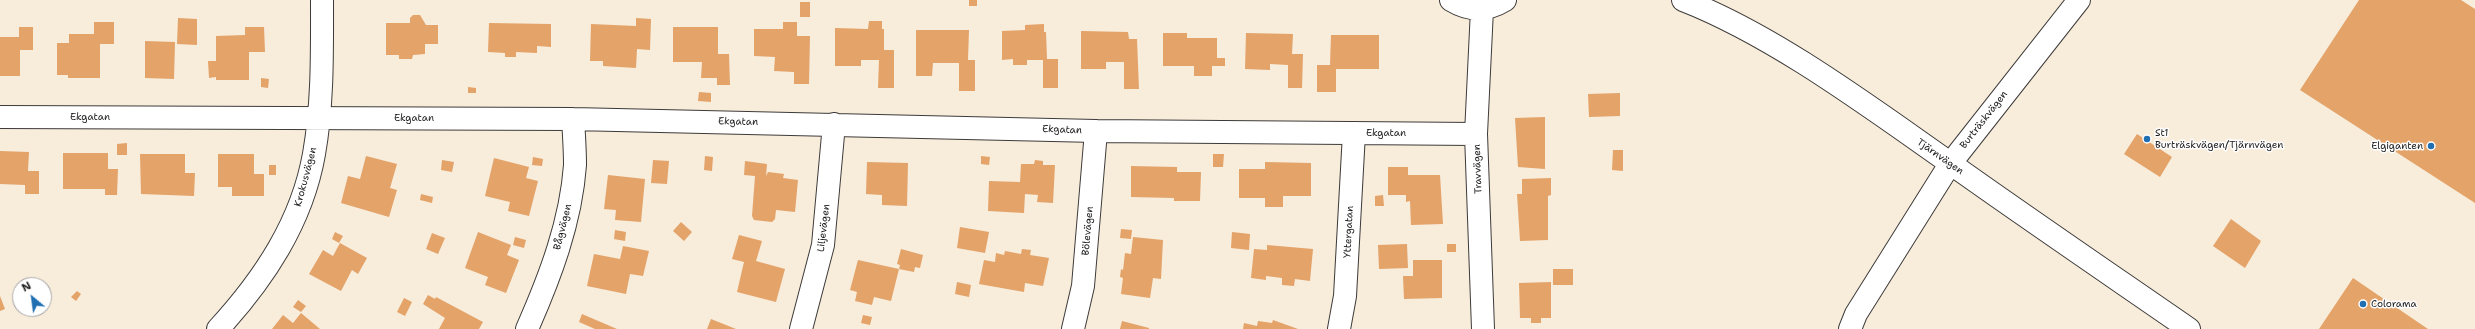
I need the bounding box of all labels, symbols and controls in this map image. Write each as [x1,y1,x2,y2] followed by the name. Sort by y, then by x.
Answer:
[1958,89,2010,151] street label: Burträskvägen
[70,111,110,123] street label: Ekgatan
[394,112,434,124] street label: Ekgatan
[718,116,758,128] street label: Ekgatan
[1042,123,1082,137] street label: Ekgatan
[1366,127,1406,139] street label: Ekgatan
[2155,127,2283,150] place label: St1 Burträskvägen/Tjärnvägen
[2142,134,2152,144] marker: St1 Burträskvägen/Tjärnvägen
[1914,137,1966,177] street label: Tjärnvägen
[2371,140,2423,152] place label: Elgiganten
[2426,141,2436,151] marker: Elgiganten
[1471,144,1485,194] street label: Travvägen
[292,146,320,208] street label: Krokusvägen
[551,203,575,251] street label: Bågvägen
[815,203,833,253] street label: Liljevägen
[1342,205,1356,259] street label: Yttergatan
[1080,206,1096,256] street label: Bölevägen
[12,277,52,317] north arrow
[19,278,34,296] text: N
[2371,298,2417,310] place label: Colorama
[2358,299,2368,309] marker: Colorama

